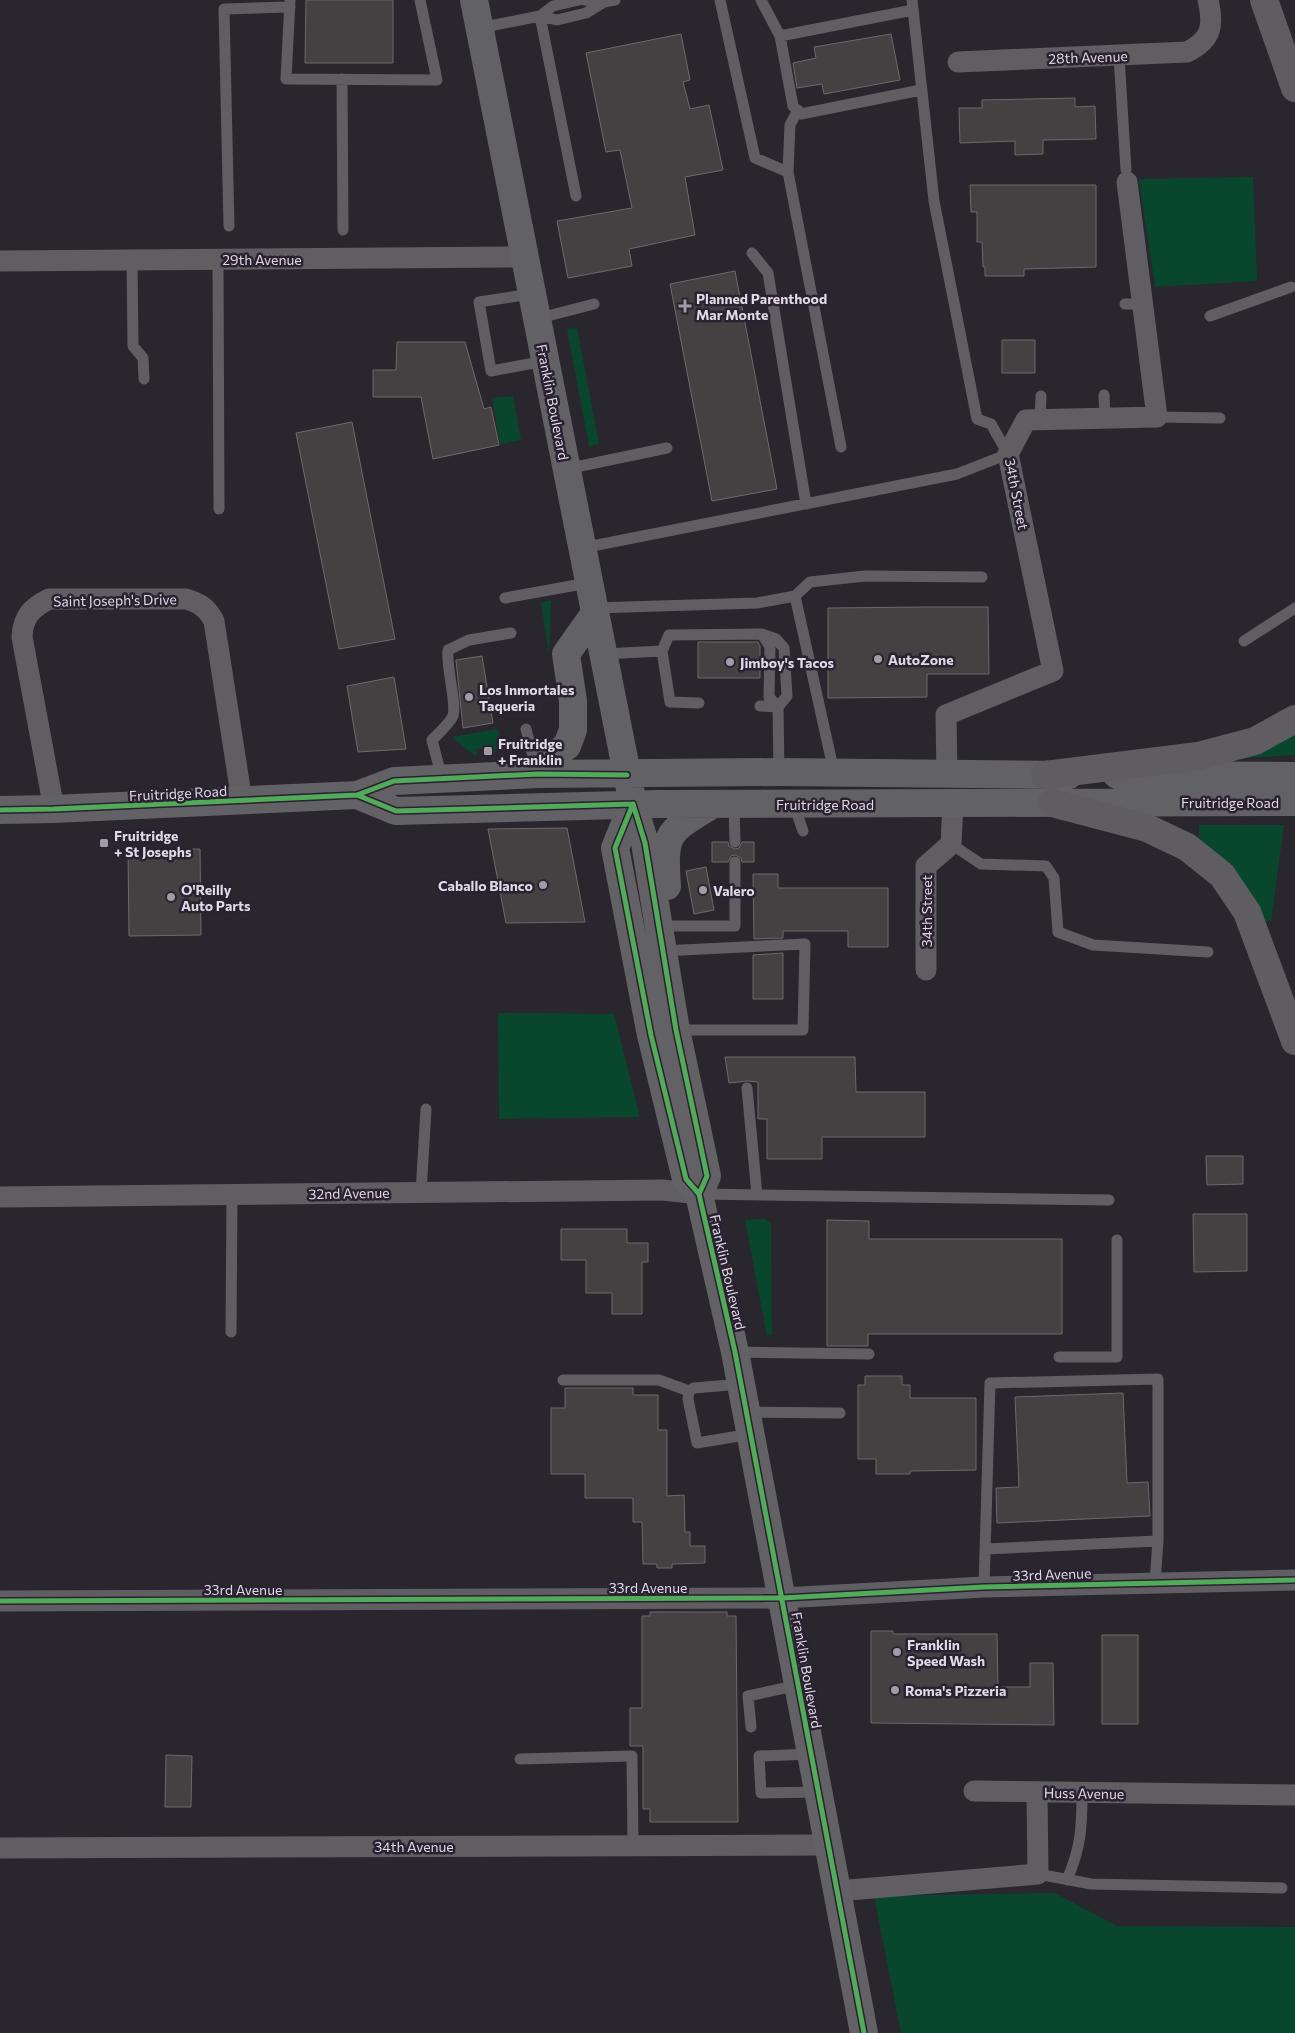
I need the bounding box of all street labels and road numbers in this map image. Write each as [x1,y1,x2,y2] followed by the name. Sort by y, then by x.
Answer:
[1048,47,1128,67] street label: 28th Avenue
[222,251,302,268] street label: 29th Avenue
[533,343,573,461] street label: Franklin Boulevard
[1002,457,1032,531] street label: 34th Street
[53,590,177,610] street label: Saint Joseph's Drive
[129,782,227,804] street label: Fruitridge Road
[1181,794,1279,811] street label: Fruitridge Road
[776,796,874,813] street label: Fruitridge Road
[918,875,935,947] street label: 34th Street
[308,1184,390,1202] street label: 32nd Avenue
[706,1213,750,1331] street label: Franklin Boulevard
[1012,1564,1092,1584] street label: 33rd Avenue
[609,1579,687,1596] street label: 33rd Avenue
[204,1581,282,1598] street label: 33rd Avenue
[788,1610,826,1730] street label: Franklin Boulevard
[1044,1784,1124,1802] street label: Huss Avenue
[374,1838,454,1855] street label: 34th Avenue

